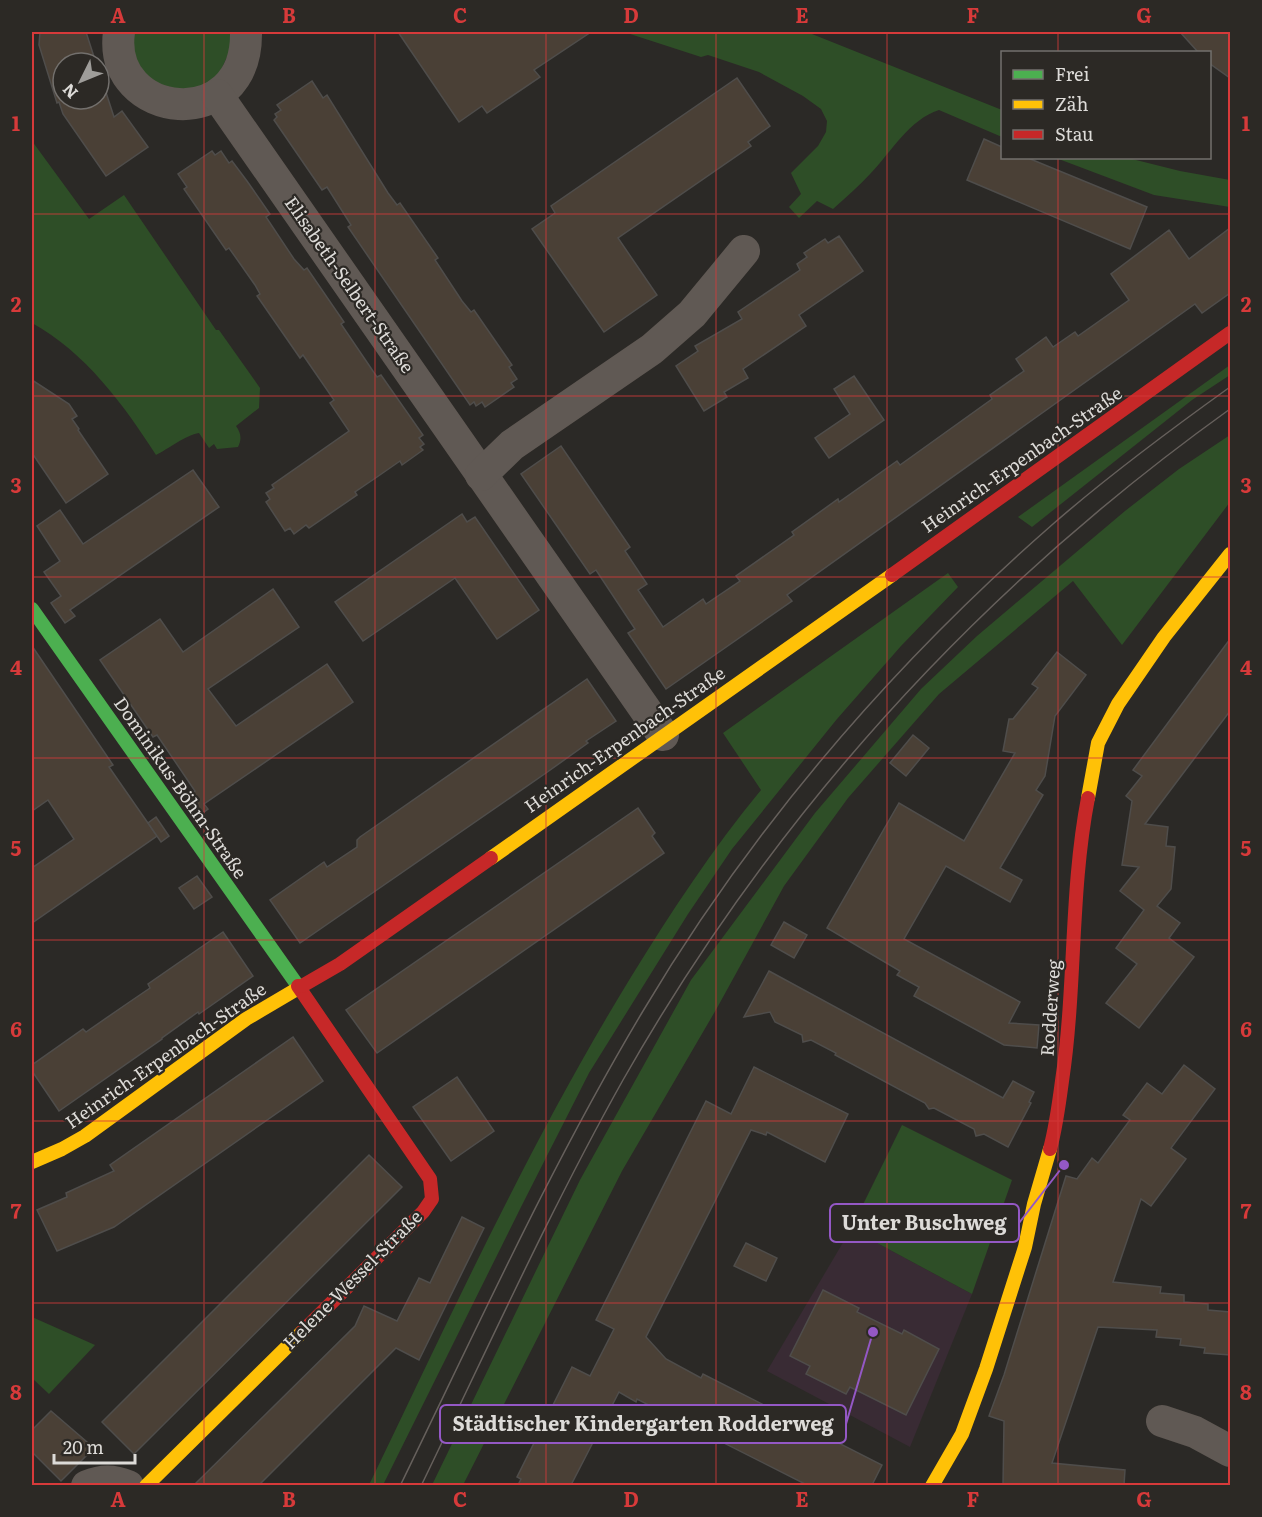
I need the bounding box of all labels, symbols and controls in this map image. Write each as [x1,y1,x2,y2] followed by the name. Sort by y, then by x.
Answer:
[110,0,126,29] text: A
[282,0,296,29] text: B
[453,0,467,29] text: C
[623,0,639,29] text: D
[795,0,809,29] text: E
[967,0,980,29] text: F
[1136,0,1152,29] text: G
[51,51,111,111] north arrow
[1001,51,1211,159] legend
[1055,60,1089,87] text: Frei
[56,79,83,105] text: N
[1055,90,1089,117] text: Zäh
[12,107,20,137] text: 1
[1242,107,1250,137] text: 1
[1055,120,1093,147] text: Stau
[279,190,422,378] street label: Elisabeth-Selbert-Straße
[11,288,22,318] text: 2
[1241,288,1252,318] text: 2
[915,379,1127,539] street label: Heinrich-Erpenbach-Straße
[10,469,22,499] text: 3
[1240,469,1252,499] text: 3
[10,651,22,681] text: 4
[1240,651,1252,681] text: 4
[518,659,730,819] street label: Heinrich-Erpenbach-Straße
[108,691,254,884] street label: Dominikus-Böhm-Straße
[11,832,22,862] text: 5
[1241,832,1252,862] text: 5
[1033,958,1066,1057] street label: Rodderweg
[59,975,271,1135] street label: Heinrich-Erpenbach-Straße
[10,1013,22,1043] text: 6
[1240,1013,1252,1043] text: 6
[11,1195,22,1225] text: 7
[1241,1195,1252,1225] text: 7
[276,1203,428,1355] street label: Helene-Wessel-Straße
[830,1204,1019,1242] callout: Unter Buschweg
[842,1206,1007,1236] text: Unter Buschweg
[10,1376,22,1406] text: 8
[1240,1376,1252,1406] text: 8
[440,1405,846,1443] callout: Städtischer Kindergarten Rodderweg
[452,1407,835,1437] text: Städtischer Kindergarten Rodderweg
[54,1427,135,1465] scale bar
[63,1433,104,1460] text: 20 m
[110,1483,126,1513] text: A
[282,1483,296,1513] text: B
[453,1483,467,1513] text: C
[623,1483,639,1513] text: D
[795,1483,809,1513] text: E
[967,1483,980,1513] text: F
[1136,1483,1152,1513] text: G

